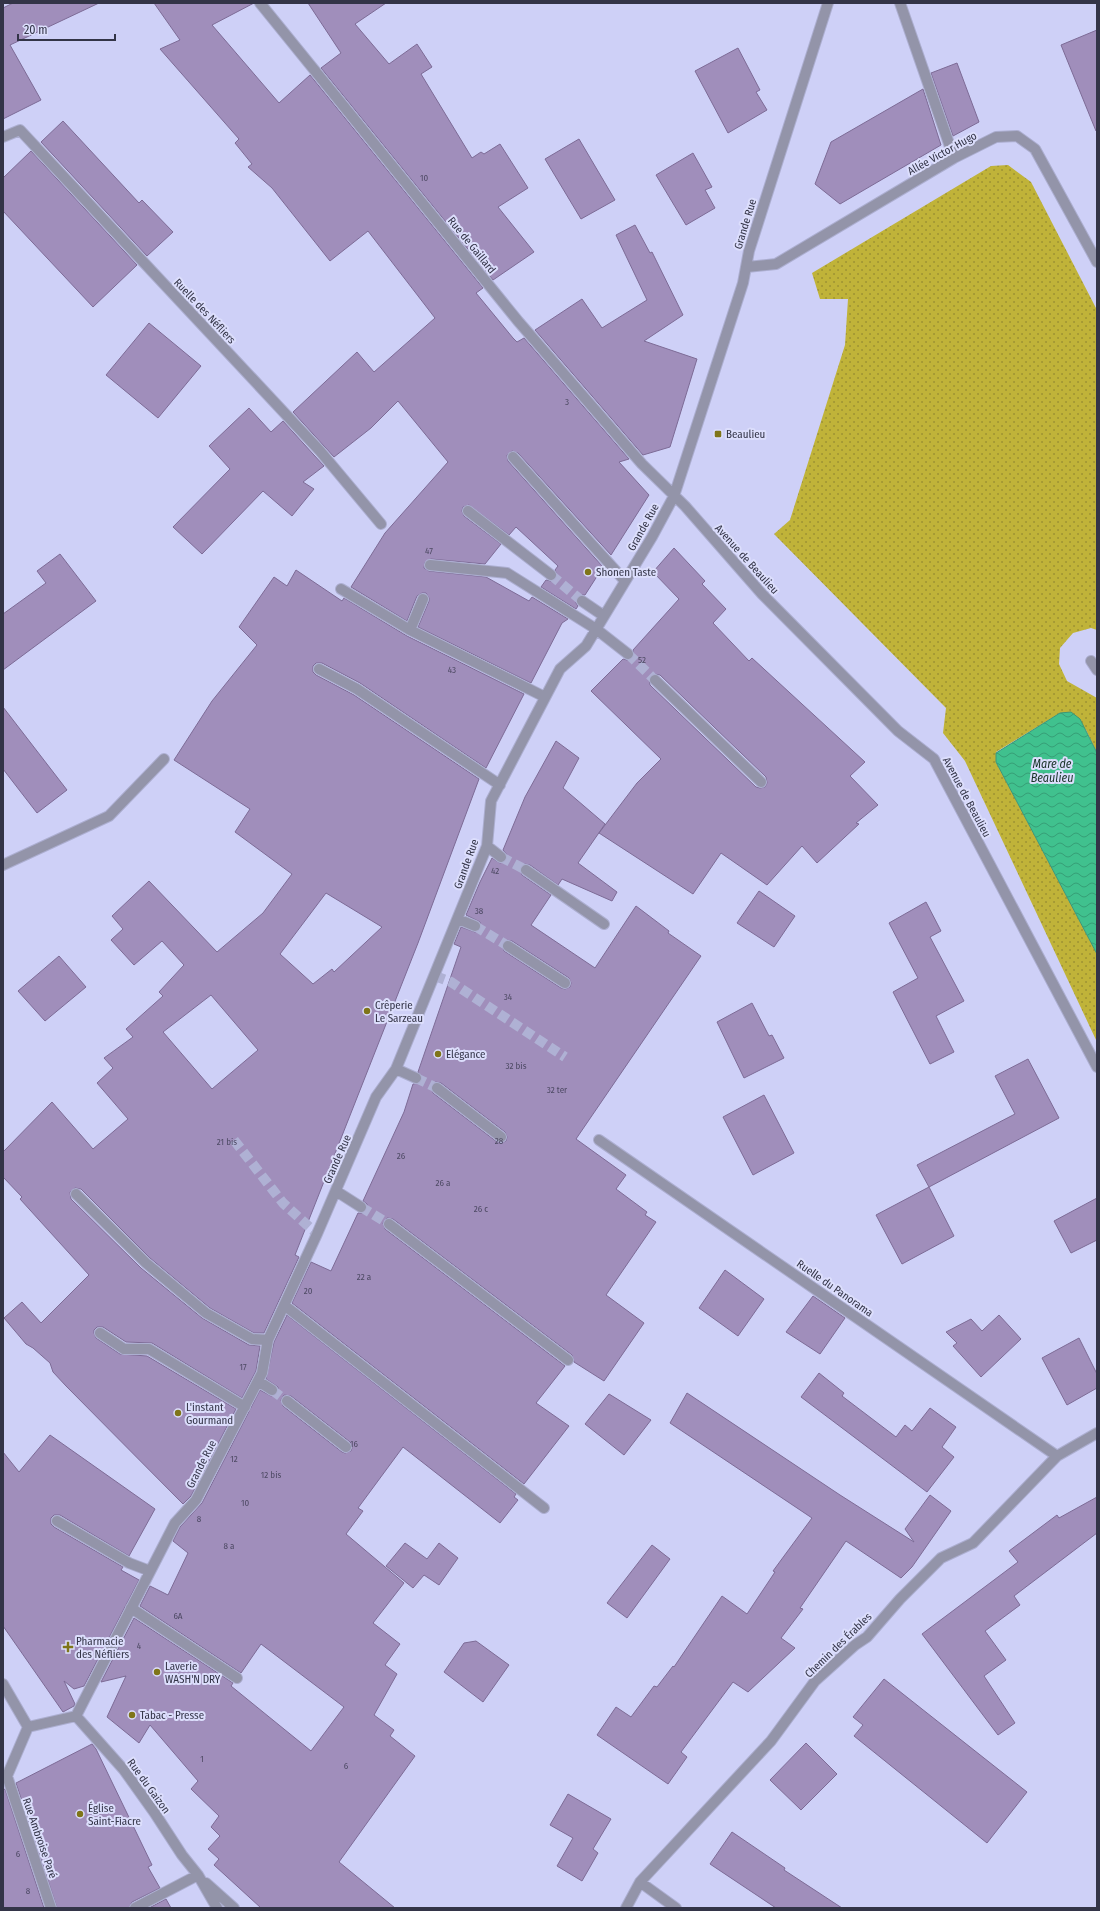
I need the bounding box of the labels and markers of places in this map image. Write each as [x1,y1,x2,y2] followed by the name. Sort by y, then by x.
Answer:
[726,428,765,441] place label: Beaulieu
[713,429,723,439] marker: Beaulieu
[596,566,656,579] place label: Shonen Taste
[583,567,593,577] marker: Shonen Taste
[375,999,423,1025] place label: Crêperie Le Sarzeau
[362,1006,372,1016] marker: Crêperie Le Sarzeau
[446,1048,485,1061] place label: Elégance
[433,1049,443,1059] marker: Elégance
[186,1401,233,1427] place label: L'instant Gourmand
[173,1408,183,1418] marker: L'instant Gourmand
[76,1635,130,1661] place label: Pharmacie des Néfliers
[63,1642,73,1652] marker: Pharmacie des Néfliers
[165,1660,221,1686] place label: Laverie WASH'N DRY
[152,1667,162,1677] marker: Laverie WASH'N DRY
[140,1709,204,1722] place label: Tabac - Presse
[127,1710,137,1720] marker: Tabac - Presse
[88,1801,141,1828] place label: Église Saint-Fiacre
[75,1809,85,1819] marker: Église Saint-Fiacre

